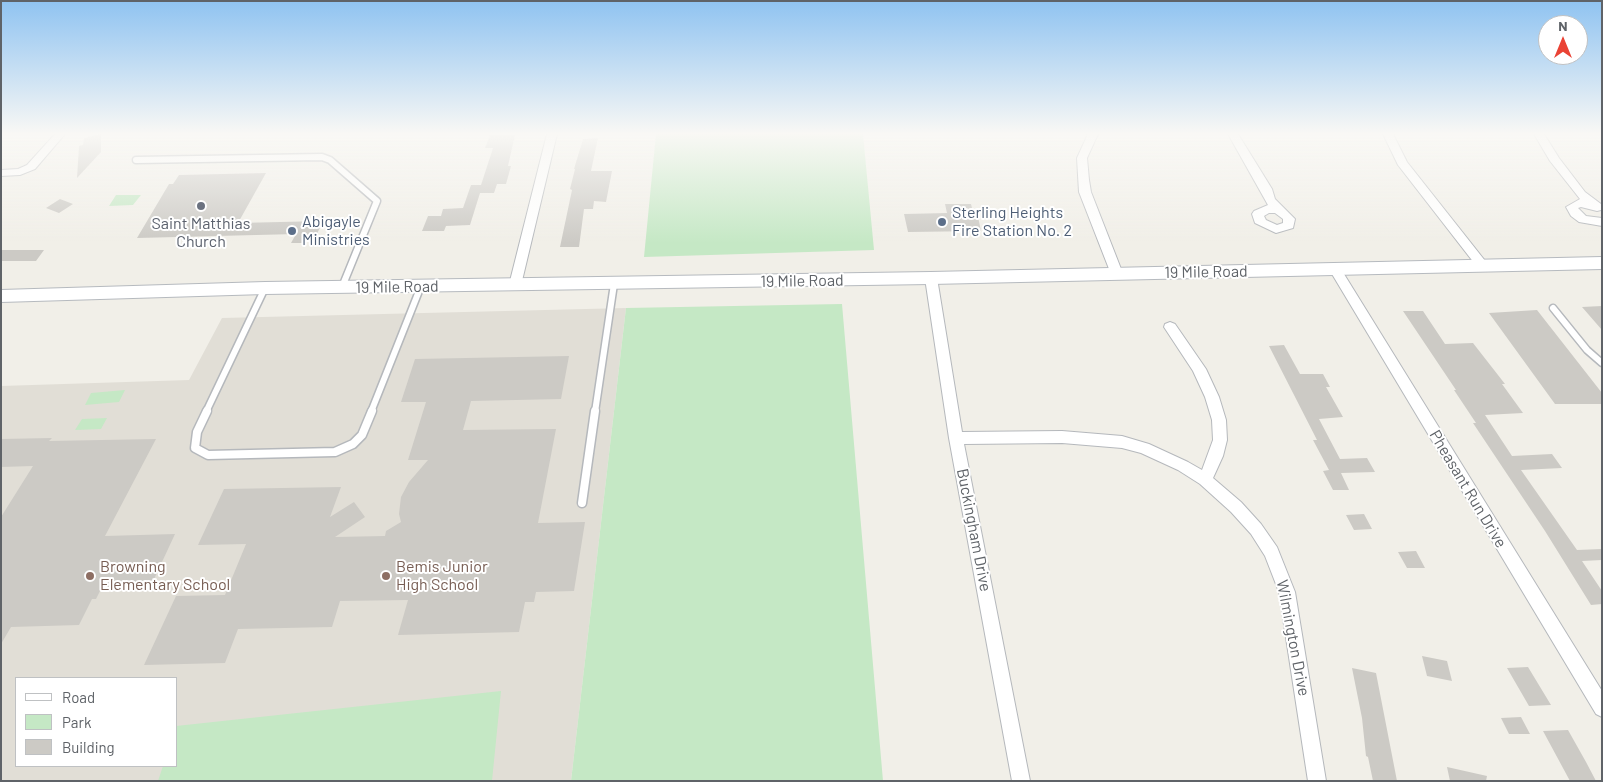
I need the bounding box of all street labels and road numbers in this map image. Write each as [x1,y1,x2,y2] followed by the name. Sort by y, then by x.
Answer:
[1164,262,1248,282] street label: 19 Mile Road
[760,271,844,291] street label: 19 Mile Road
[355,277,439,297] street label: 19 Mile Road
[1425,427,1511,551] street label: Pheasant Run Drive
[953,467,995,593] street label: Buckingham Drive
[1272,578,1314,698] street label: Wilmington Drive

